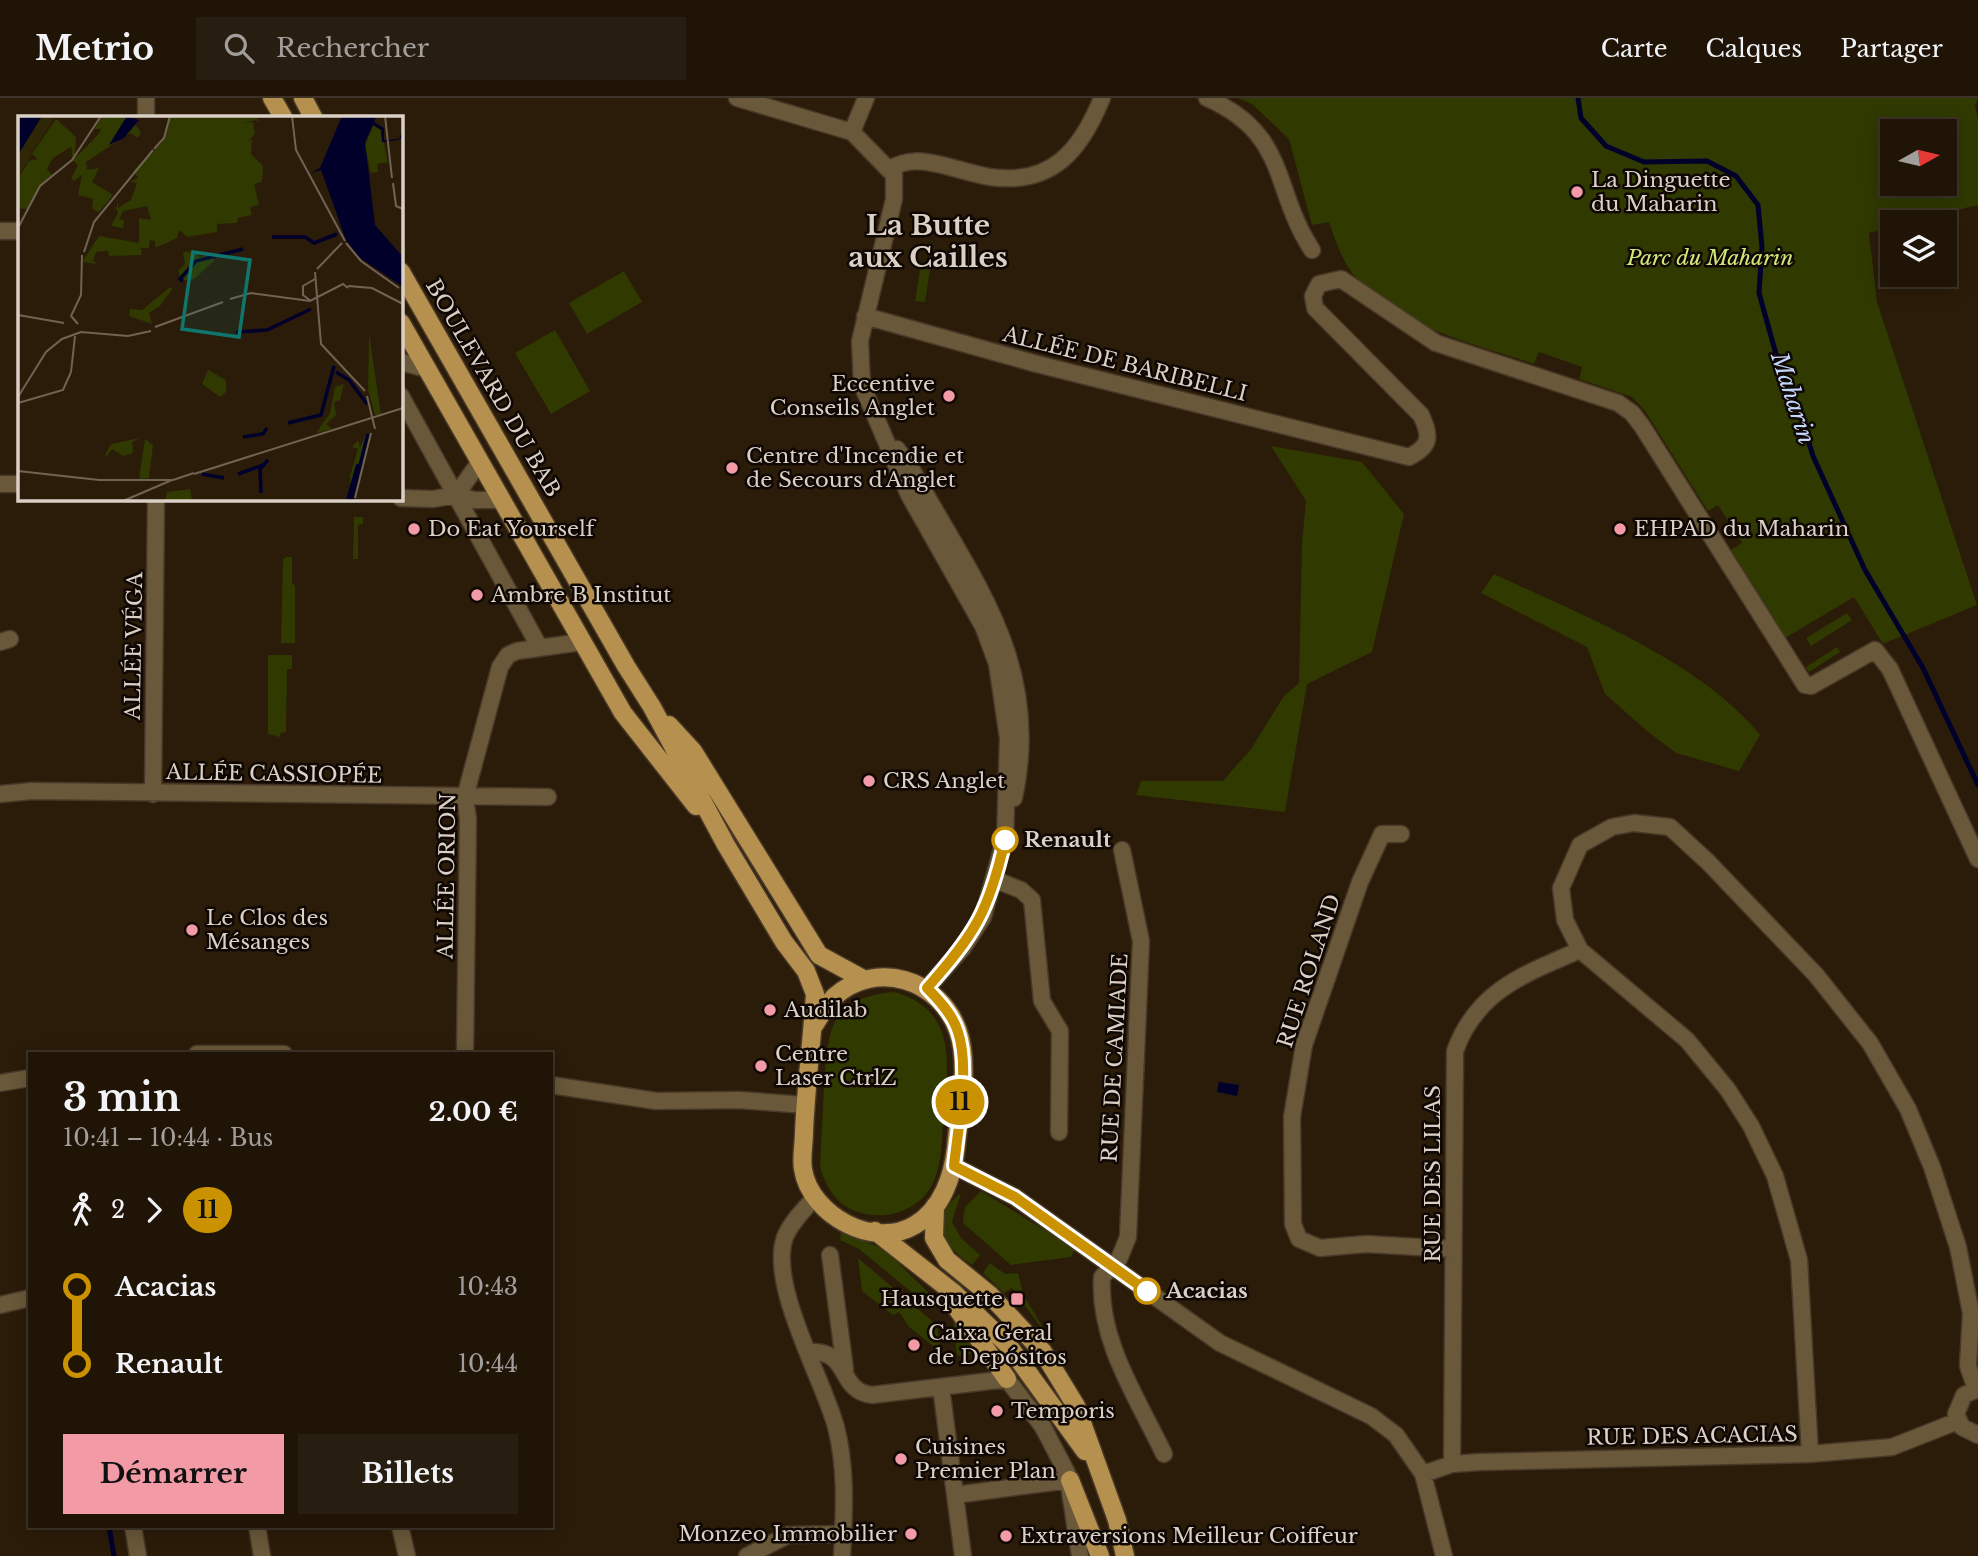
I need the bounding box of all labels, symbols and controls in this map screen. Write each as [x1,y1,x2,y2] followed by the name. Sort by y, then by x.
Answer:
[196,17,686,80] search box
[35,28,154,69] text: Metrio
[220,29,258,67] icon: search
[276,32,429,64] text: Rechercher
[1601,34,1667,63] text: Carte
[1705,34,1802,63] text: Calques
[1840,34,1943,63] text: Partager
[18,116,402,500] inset map
[1880,119,1956,196] north arrow
[1880,119,1957,287] map controls
[1591,167,1730,217] place label: La Dinguette du Maharin
[1569,184,1585,200] marker: La Dinguette du Maharin
[848,208,1008,275] district label: La Butte aux Cailles
[1880,210,1957,287] button: layers
[1626,245,1793,271] park label: Parc du Maharin
[420,275,566,501] street label: BOULEVARD DU BAB
[999,321,1250,407] street label: ALLÉE DE BARIBELLI
[1765,348,1821,447] water label: Maharin
[770,371,935,421] place label: Eccentive Conseils Anglet
[941,388,957,404] marker: Eccentive Conseils Anglet
[746,443,964,493] place label: Centre d'Incendie et de Secours d'Anglet
[724,460,740,476] marker: Centre d'Incendie et de Secours d'Anglet
[428,516,597,542] place label: Do Eat Yourself
[1634,516,1849,542] place label: EHPAD du Maharin
[406,521,422,537] marker: Do Eat Yourself
[1612,521,1628,537] marker: EHPAD du Maharin
[120,571,148,721] street label: ALLÉE VÉGA
[490,582,671,608] place label: Ambre B Institut
[469,587,485,603] marker: Ambre B Institut
[165,759,382,789] street label: ALLÉE CASSIOPÉE
[883,768,1005,794] place label: CRS Anglet
[861,773,877,789] marker: CRS Anglet
[433,793,461,960] street label: ALLÉE ORION
[992,827,1018,853] marker: Renault
[1024,827,1111,853] place label: Renault
[1272,891,1346,1051] street label: RUE ROLAND
[206,905,328,955] place label: Le Clos des Mésanges
[184,922,200,938] marker: Le Clos des Mésanges
[1097,953,1133,1163] street label: RUE DE CAMIADE
[783,997,868,1023] place label: Audilab
[762,1002,778,1018] marker: Audilab
[775,1041,897,1091] place label: Centre Laser CtrlZ
[753,1058,769,1074] marker: Centre Laser CtrlZ
[63,1074,181,1121] text: 3 min
[928,1079,992,1125] line badge: 11
[1420,1085,1446,1263] street label: RUE DES LILAS
[950,1087,970,1116] text: 11
[429,1096,518,1128] text: 2.00 €
[63,1124,273,1152] text: 10:41 – 10:44 · Bus
[63,1191,101,1229] icon: walk
[135,1191,173,1229] icon: forward
[197,1195,218,1224] text: 11
[111,1196,125,1224] text: 2
[115,1271,216,1303] text: Acacias
[457,1273,518,1301] text: 10:43
[1134,1278,1160,1304] marker: Acacias
[1165,1278,1248,1304] place label: Acacias
[881,1286,1003,1312] place label: Hausquette
[1009,1291,1025,1307] marker: Hausquette
[928,1320,1067,1370] place label: Caixa Geral de Depósitos
[906,1337,922,1353] marker: Caixa Geral de Depósitos
[115,1348,223,1380] text: Renault
[458,1350,518,1378] text: 10:44
[1011,1398,1115,1424] place label: Temporis
[989,1403,1005,1419] marker: Temporis
[1586,1421,1798,1451] street label: RUE DES ACACIAS
[63,1434,284,1514] button: Démarrer
[298,1434,518,1514] button: Billets
[915,1434,1056,1484] place label: Cuisines Premier Plan
[893,1451,909,1467] marker: Cuisines Premier Plan
[679,1521,897,1547] place label: Monzeo Immobilier
[1020,1523,1358,1549] place label: Extraversions Meilleur Coiffeur
[903,1526,919,1542] marker: Monzeo Immobilier
[998,1528,1014,1544] marker: Extraversions Meilleur Coiffeur

